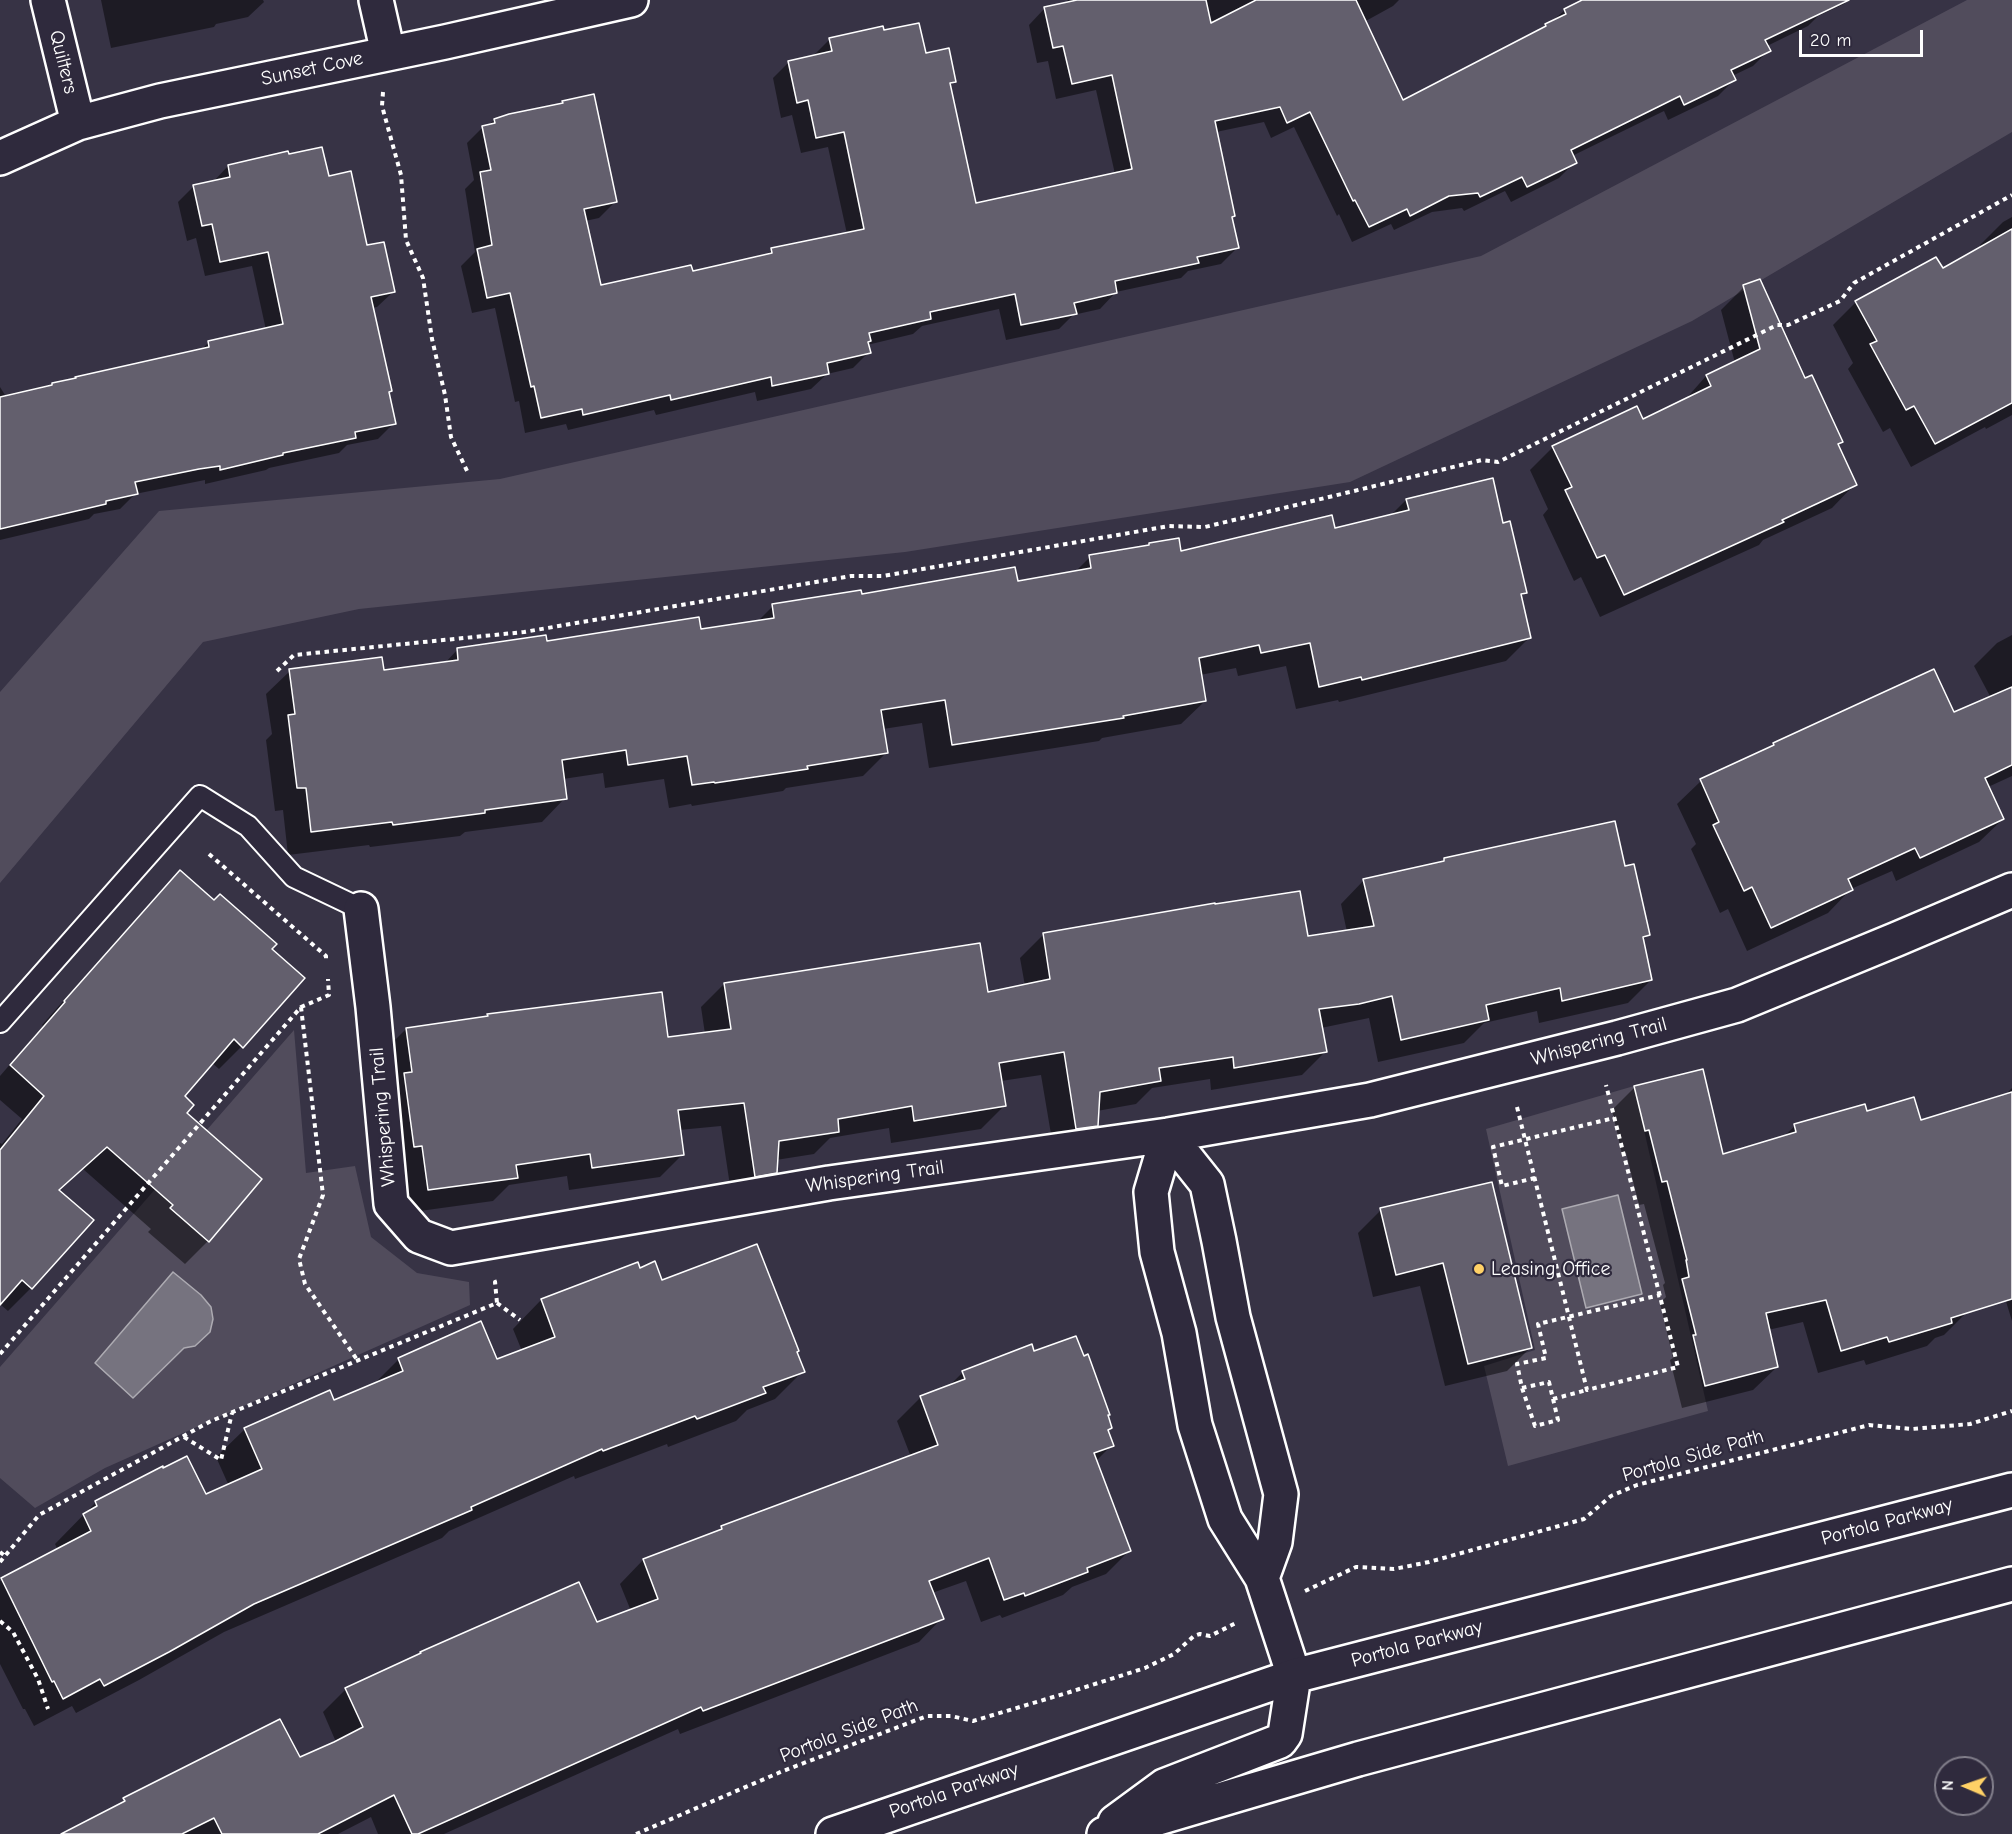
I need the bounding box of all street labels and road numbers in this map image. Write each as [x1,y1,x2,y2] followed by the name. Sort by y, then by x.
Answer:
[44,28,82,96] street label: Quilters
[259,46,365,92] street label: Sunset Cove
[1528,1012,1670,1072] street label: Whispering Trail
[365,1046,401,1188] street label: Whispering Trail
[804,1155,946,1199] street label: Whispering Trail
[1620,1424,1766,1488] street label: Portola Side Path
[1819,1493,1955,1551] street label: Portola Parkway
[1349,1615,1485,1673] street label: Portola Parkway
[777,1694,921,1768] street label: Portola Side Path
[886,1758,1022,1824] street label: Portola Parkway

